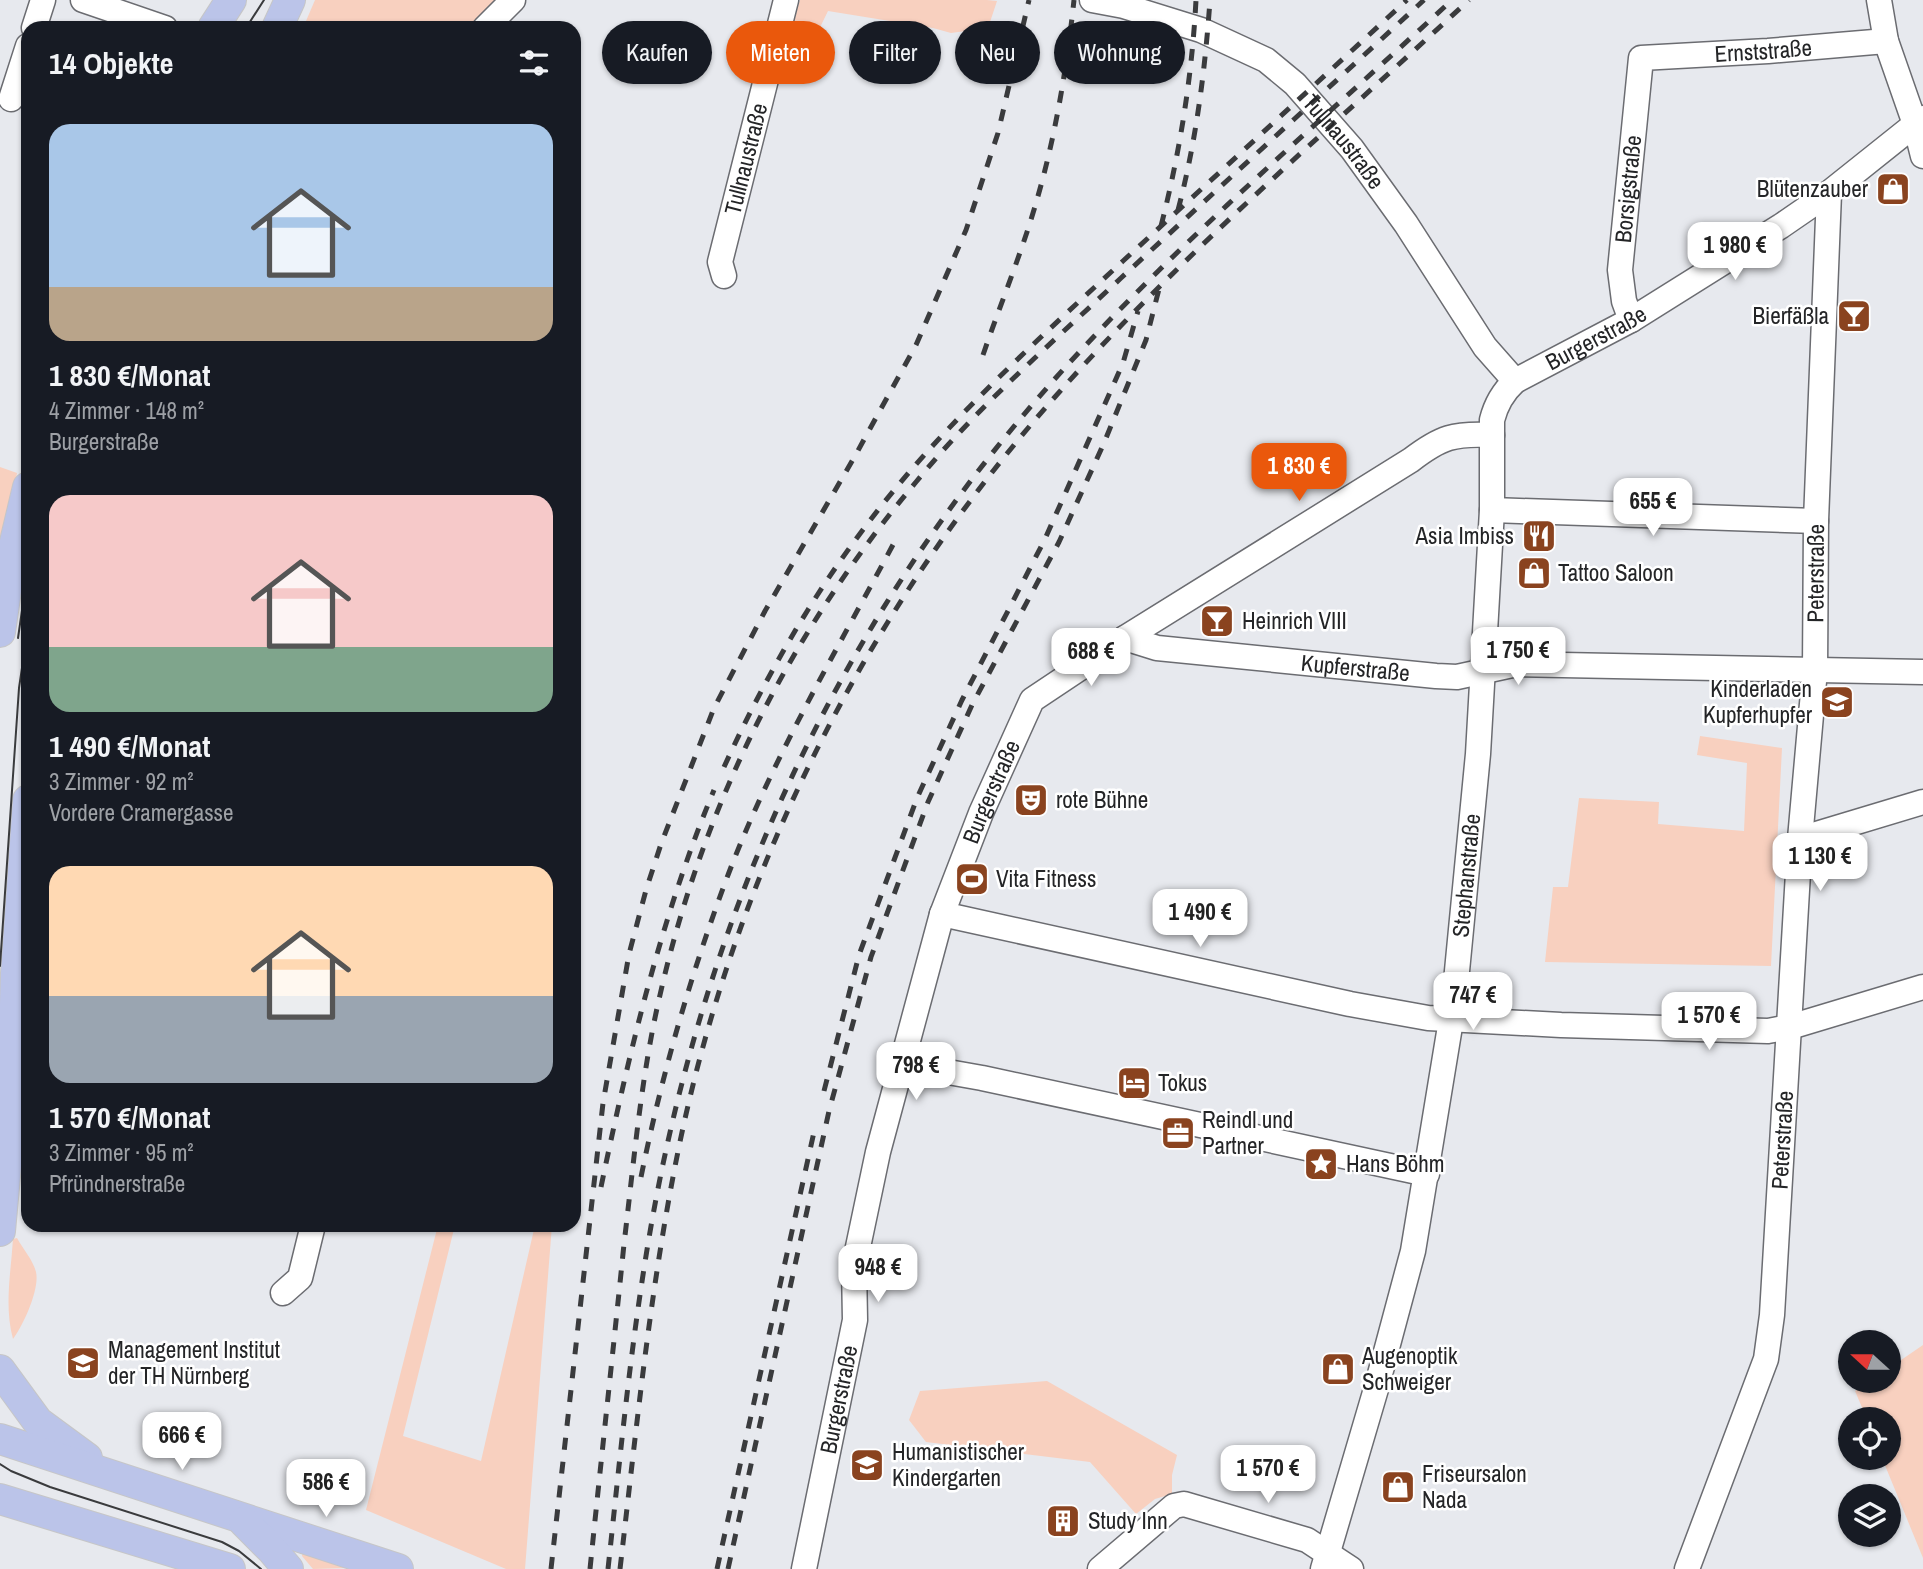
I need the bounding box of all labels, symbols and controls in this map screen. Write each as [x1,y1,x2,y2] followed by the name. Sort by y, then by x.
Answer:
[602,21,712,84] chip: Kaufen
[726,21,835,84] chip: Mieten
[849,21,941,84] chip: Filter
[955,21,1040,84] chip: Neu
[1054,21,1185,84] chip: Wohnung
[1714,31,1813,69] street label: Ernststraße
[49,43,173,83] text: 14 Objekte
[515,44,553,82] icon: filters
[1296,87,1392,195] street label: Tullnaustraße
[717,100,774,218] street label: Tullnaustraße
[1607,134,1648,244] street label: Borsigstraße
[238,170,364,296] icon: home
[1874,170,1912,208] shop icon: Blütenzauber
[1757,173,1869,204] place label: Blütenzauber
[1670,222,1800,282] pin: 1 980 €
[1704,229,1766,260] text: 1 980 €
[1835,297,1873,335] bar icon: Bierfäßla
[1540,298,1652,377] street label: Burgerstraße
[1752,300,1830,331] place label: Bierfäßla
[49,355,210,395] text: 1 830 €/Monat
[49,395,204,426] text: 4 Zimmer · 148 m²
[49,426,159,457] text: Burgerstraße
[1234,444,1364,503] pin: 1 830 €
[1268,450,1330,481] text: 1 830 €
[1604,478,1702,538] pin: 655 €
[1629,485,1677,516] text: 655 €
[1520,517,1558,555] restaurant icon: Asia Imbiss
[1414,520,1514,551] place label: Asia Imbiss
[1799,524,1831,623] street label: Peterstraße
[238,541,364,667] icon: home
[1515,554,1553,592] shop icon: Tattoo Saloon
[1558,557,1674,588] place label: Tattoo Saloon
[1198,602,1236,640] bar icon: Heinrich VIII
[1242,605,1347,636] place label: Heinrich VIII
[1042,628,1140,688] pin: 688 €
[1453,628,1583,687] pin: 1 750 €
[1487,634,1549,665] text: 1 750 €
[1067,635,1115,666] text: 688 €
[1300,647,1411,688] street label: Kupferstraße
[1703,673,1813,730] place label: Kinderladen Kupferhupfer
[1818,683,1856,721] school or university icon: Kinderladen Kupferhupfer
[49,726,210,766] text: 1 490 €/Monat
[955,735,1027,848] street label: Burgerstraße
[49,766,194,797] text: 3 Zimmer · 92 m²
[1012,781,1050,819] theatre icon: rote Bühne
[1056,784,1148,815] place label: rote Bühne
[49,797,233,828] text: Vordere Cramergasse
[1444,812,1487,939] street label: Stephanstraße
[1755,834,1885,893] pin: 1 130 €
[1789,840,1851,871] text: 1 130 €
[953,860,991,898] sports icon: Vita Fitness
[996,863,1096,894] place label: Vita Fitness
[1135,890,1265,949] pin: 1 490 €
[1169,896,1231,927] text: 1 490 €
[238,912,364,1038] icon: home
[1424,972,1522,1032] pin: 747 €
[1449,979,1497,1010] text: 747 €
[1644,992,1774,1052] pin: 1 570 €
[1678,999,1740,1030] text: 1 570 €
[867,1042,965,1102] pin: 798 €
[892,1049,940,1080] text: 798 €
[1115,1064,1153,1102] hotel icon: Tokus
[1158,1067,1207,1098] place label: Tokus
[1763,1090,1800,1190] street label: Peterstraße
[49,1097,210,1137] text: 1 570 €/Monat
[1202,1104,1293,1161] place label: Reindl und Partner
[1159,1114,1197,1152] office icon: Reindl und Partner
[49,1137,194,1168] text: 3 Zimmer · 95 m²
[1302,1145,1340,1183] place icon: Hans Böhm
[1346,1148,1445,1179] place label: Hans Böhm
[49,1168,185,1199] text: Pfründnerstraße
[829,1244,927,1304] pin: 948 €
[854,1251,902,1282] text: 948 €
[1838,1330,1900,1393] north arrow
[1838,1330,1901,1547] map controls
[108,1334,280,1391] place label: Management Institut der TH Nürnberg
[1361,1340,1458,1397] place label: Augenoptik Schweiger
[812,1342,864,1456] street label: Burgerstraße
[64,1344,102,1382] school or university icon: Management Institut der TH Nürnberg
[1319,1350,1357,1388] shop icon: Augenoptik Schweiger
[1838,1407,1901,1470] button: locate
[133,1412,231,1472] pin: 666 €
[158,1419,206,1450] text: 666 €
[892,1436,1025,1493] place label: Humanistischer Kindergarten
[848,1446,886,1484] school or university icon: Humanistischer Kindergarten
[1203,1446,1333,1505] pin: 1 570 €
[1237,1452,1299,1483] text: 1 570 €
[1422,1458,1527,1515] place label: Friseursalon Nada
[277,1460,375,1519] pin: 586 €
[302,1466,350,1497] text: 586 €
[1379,1468,1417,1506] shop icon: Friseursalon Nada
[1838,1484,1901,1547] button: layers
[1044,1502,1082,1540] building icon: Study Inn
[1088,1505,1168,1536] place label: Study Inn

